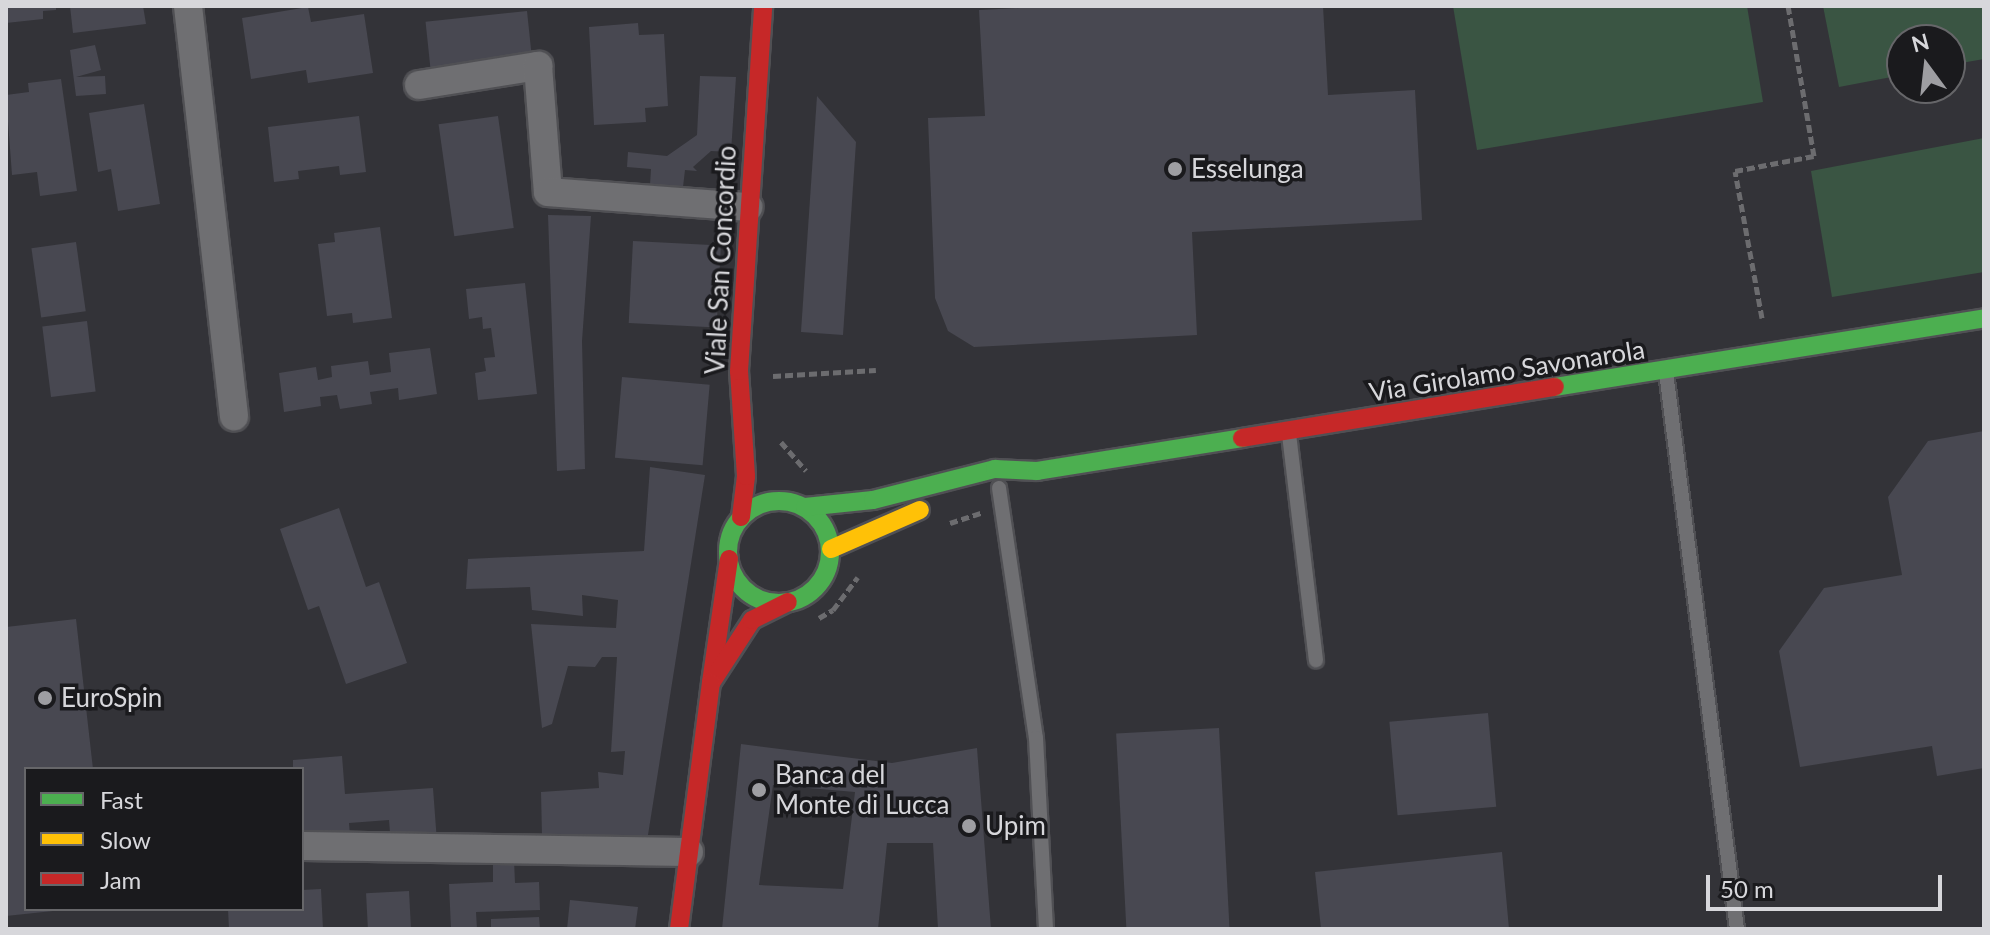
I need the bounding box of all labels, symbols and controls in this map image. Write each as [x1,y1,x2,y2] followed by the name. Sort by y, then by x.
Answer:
[1886,24,1966,104] north arrow
[1908,27,1932,58] text: N
[699,145,743,375] street label: Viale San Concordio
[1191,153,1304,185] place label: Esselunga
[1166,160,1184,178] marker: Esselunga
[1367,334,1647,408] street label: Via Girolamo Savonarola
[61,682,162,714] place label: EuroSpin
[36,689,54,707] marker: EuroSpin
[775,759,950,820] place label: Banca del Monte di Lucca
[24,767,304,911] legend
[750,781,768,799] marker: Banca del Monte di Lucca
[100,785,143,814] text: Fast
[985,810,1046,842] place label: Upim
[960,817,978,835] marker: Upim
[100,825,151,854] text: Slow
[1710,859,1946,909] scale bar
[100,865,141,894] text: Jam
[1720,874,1774,903] text: 50 m

